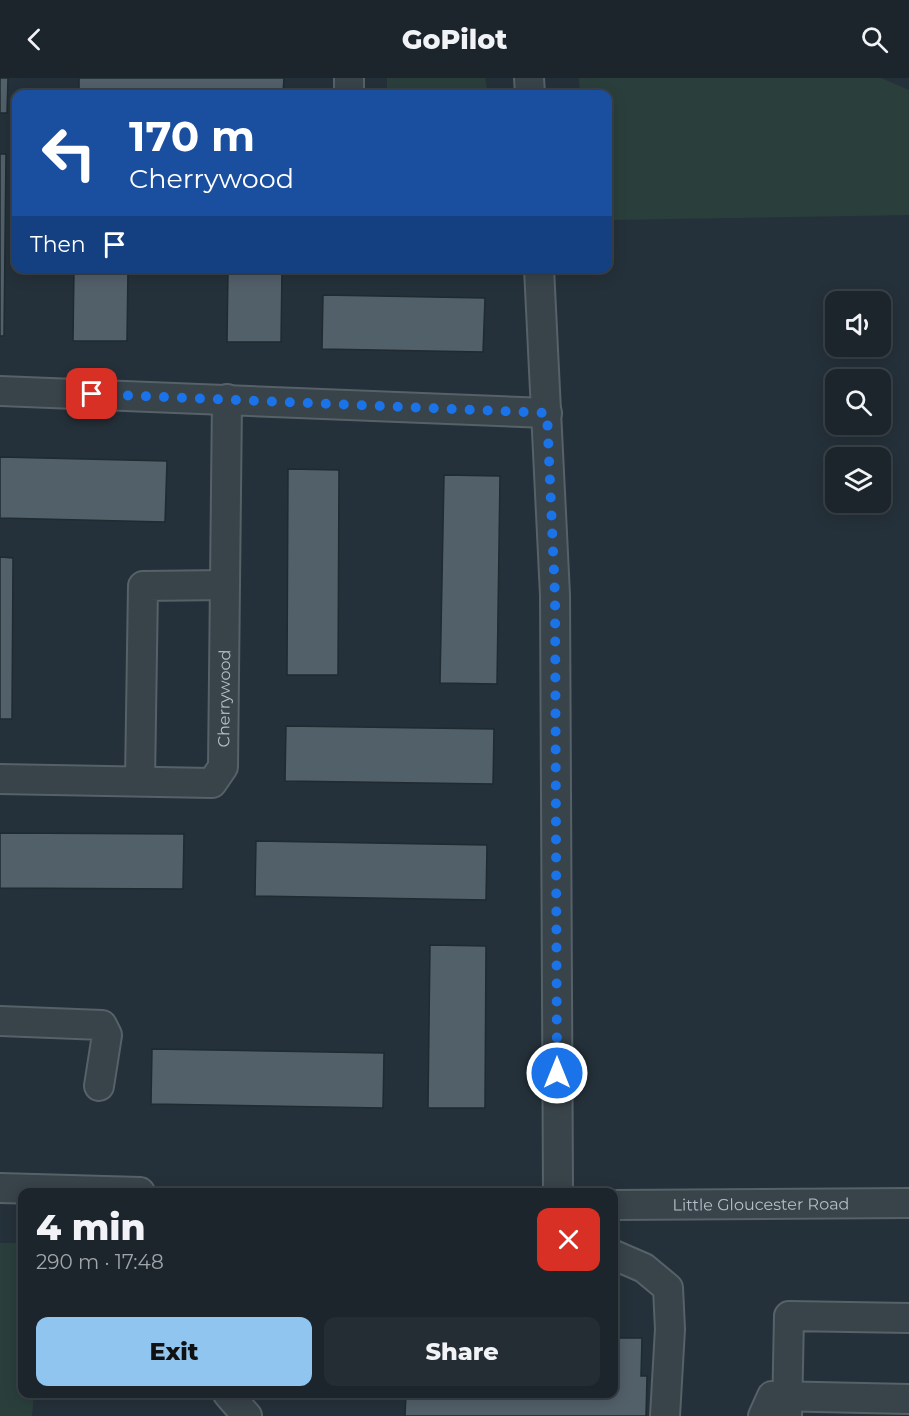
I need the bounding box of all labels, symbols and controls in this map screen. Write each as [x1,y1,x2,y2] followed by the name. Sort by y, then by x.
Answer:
[18,23,51,56] icon: back
[402,23,507,56] text: GoPilot
[858,23,891,56] icon: search
[129,110,255,162] text: 170 m
[30,114,108,192] icon: left
[129,162,294,195] text: Cherrywood
[98,228,131,261] icon: arrive
[30,231,86,258] text: Then
[825,291,891,513] map controls
[825,291,891,357] button: sound
[66,368,117,419] pin
[825,369,891,435] button: search
[75,377,108,410] icon: arrive
[825,447,891,513] button: layers
[214,649,234,747] street label: Cherrywood
[525,1041,589,1105] position arrow
[673,1194,849,1214] street label: Little Gloucester Road
[36,1205,146,1249] text: 4 min
[537,1208,600,1271] button: close
[36,1250,164,1274] text: 290 m · 17:48
[36,1317,312,1386] button: Exit
[324,1317,600,1386] button: Share

